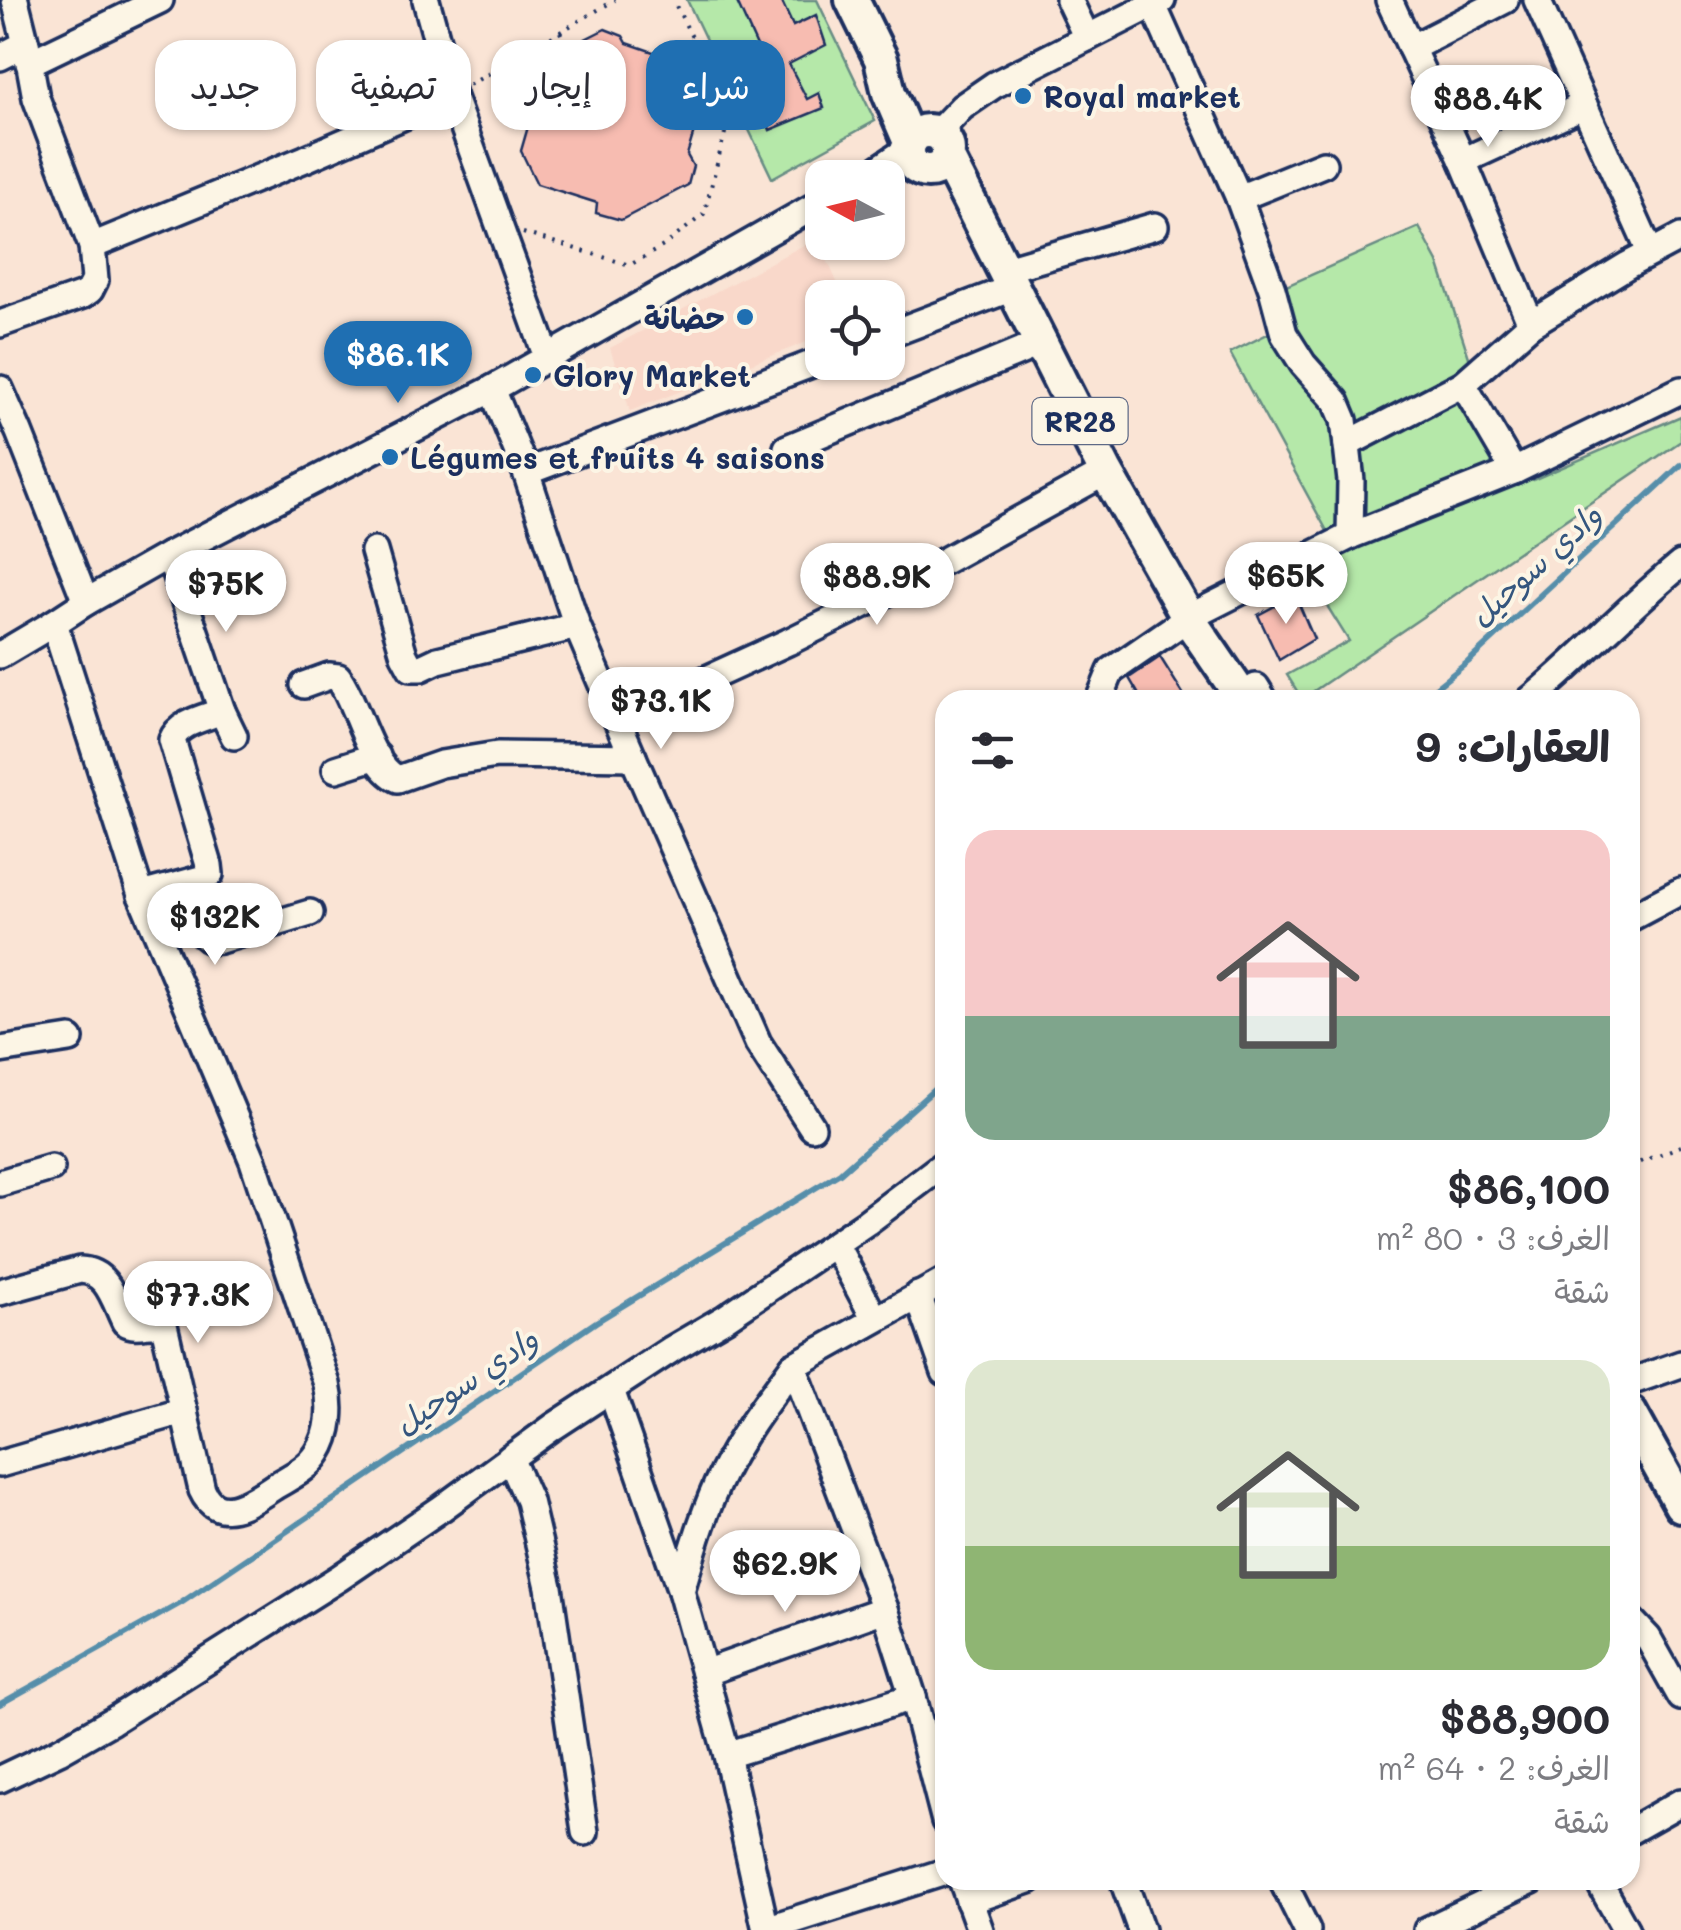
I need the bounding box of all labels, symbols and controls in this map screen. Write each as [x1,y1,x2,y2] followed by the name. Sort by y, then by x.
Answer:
[155,40,296,130] chip: جديد
[316,40,471,130] chip: تصفية
[491,40,626,130] chip: إيجار
[646,40,785,130] chip: شراء
[1407,65,1569,150] pin: $88.4K
[1043,76,1241,116] place label: Royal market
[1433,76,1543,118] text: $88.4K
[1012,85,1034,107] marker: Royal market
[805,160,905,260] north arrow
[805,160,905,380] map controls
[805,280,905,380] button: locate
[644,297,725,337] place label: حضانة
[734,306,756,328] marker: حضانة
[317,321,479,406] pin: $86.1K
[346,332,450,374] text: $86.1K
[553,355,751,395] place label: Glory Market
[522,364,544,386] marker: Glory Market
[1032,398,1128,444] road number: RR28
[410,437,825,477] place label: Légumes et fruits 4 saisons
[379,446,401,468] marker: Légumes et fruits 4 saisons
[1459,493,1612,638] water label: وادي سوحيل
[1227,542,1345,627] pin: $65K
[796,543,958,628] pin: $88.9K
[167,550,285,635] pin: $75K
[1247,553,1325,595] text: $65K
[822,554,932,596] text: $88.9K
[187,561,265,603] text: $75K
[580,667,742,752] pin: $73.1K
[610,678,712,720] text: $73.1K
[1416,718,1610,773] text: العقارات: 9
[965,723,1020,778] icon: filters
[145,883,285,968] pin: $132K
[169,894,261,936] text: $132K
[1198,895,1378,1075] icon: home
[1447,1160,1610,1215] text: $86,100
[1376,1216,1610,1258] text: الغرف: 3 · 80 m²
[117,1261,279,1346] pin: $77.3K
[1554,1269,1610,1311] text: شقة
[145,1272,251,1314] text: $77.3K
[385,1316,547,1447] water label: وادي سوحيل
[1198,1425,1378,1605] icon: home
[704,1530,866,1615] pin: $62.9K
[731,1541,839,1583] text: $62.9K
[1440,1690,1610,1745] text: $88,900
[1378,1746,1610,1788] text: الغرف: 2 · 64 m²
[1554,1799,1610,1841] text: شقة

